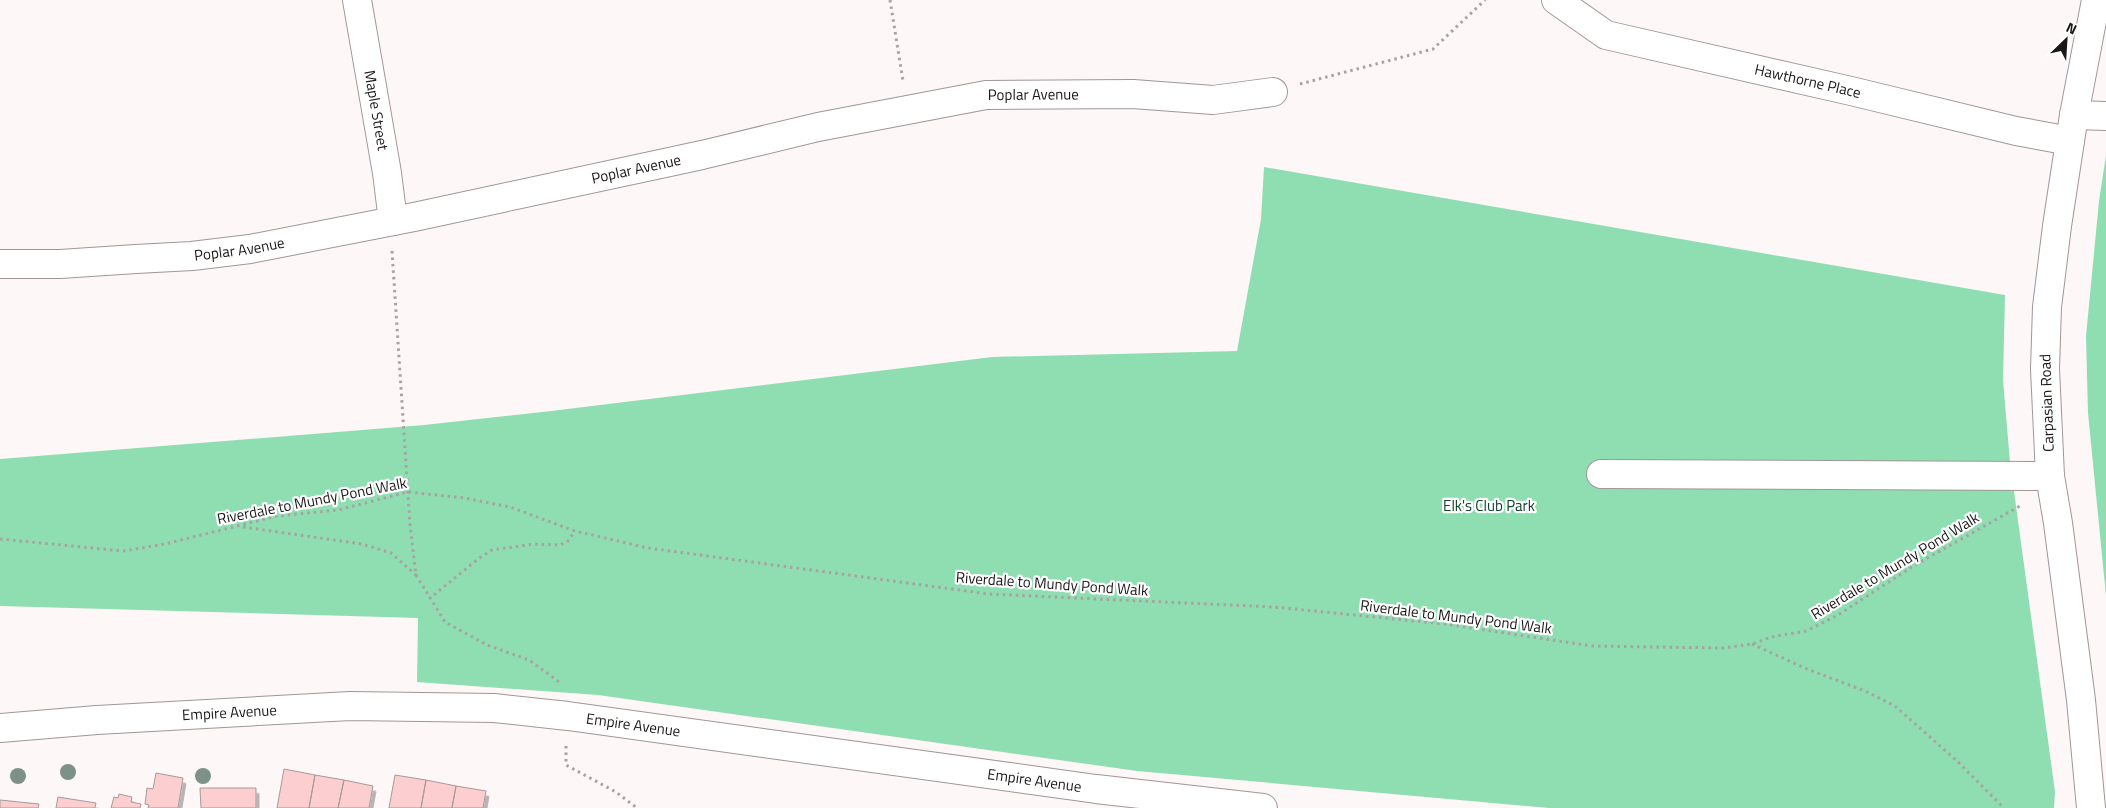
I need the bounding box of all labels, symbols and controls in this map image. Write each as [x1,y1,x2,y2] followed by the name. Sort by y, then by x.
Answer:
[2041,15,2091,65] north arrow
[2063,16,2081,39] text: N
[1752,57,1863,104] street label: Hawthorne Place
[358,68,395,153] street label: Maple Street
[988,82,1079,106] street label: Poplar Avenue
[589,148,683,190] street label: Poplar Avenue
[193,231,286,267] street label: Poplar Avenue
[2033,354,2060,452] street label: Carpasian Road
[215,471,409,530] street label: Riverdale to Mundy Pond Walk
[1443,494,1535,517] park label: Elk's Club Park
[1806,506,1983,625] street label: Riverdale to Mundy Pond Walk
[955,565,1149,602] street label: Riverdale to Mundy Pond Walk
[1359,593,1553,640] street label: Riverdale to Mundy Pond Walk
[181,698,277,726] street label: Empire Avenue
[585,707,682,742] street label: Empire Avenue
[986,762,1083,798] street label: Empire Avenue

